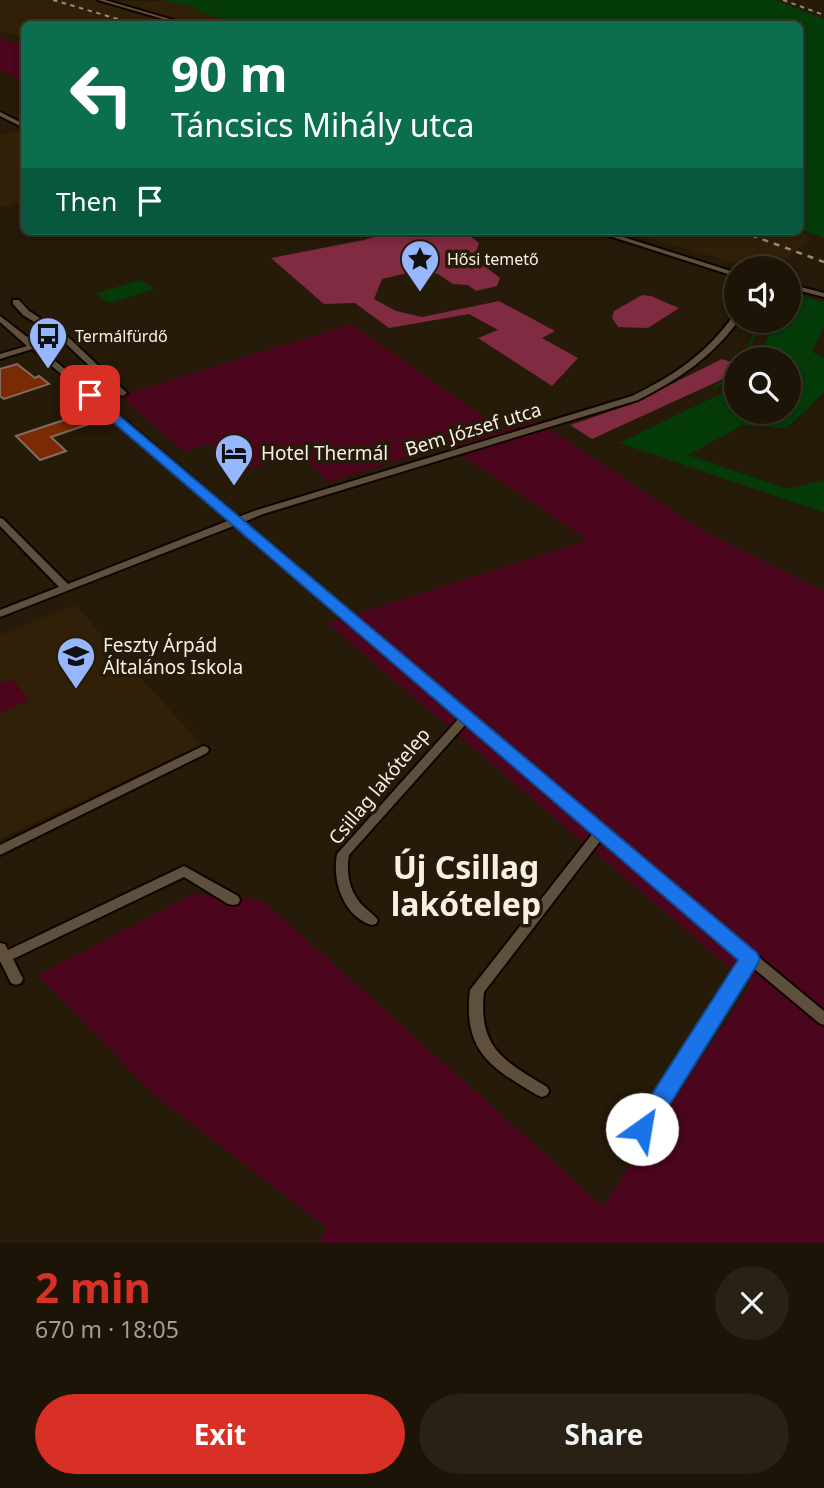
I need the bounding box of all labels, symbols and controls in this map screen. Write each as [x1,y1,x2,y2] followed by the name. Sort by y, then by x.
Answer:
[171,40,288,106] text: 90 m
[56,49,147,140] icon: left
[171,103,474,146] text: Táncsics Mihály utca
[131,182,169,220] icon: arrive
[56,183,117,219] text: Then
[399,238,441,293] place icon: Hősi temető
[447,248,539,270] place label: Hősi temető
[724,256,801,424] map controls
[724,256,801,333] button: sound
[27,315,69,370] bus stop icon: Termálfürdő
[75,325,168,347] place label: Termálfürdő
[724,347,801,424] button: search
[60,365,120,425] pin
[71,376,109,414] icon: arrive
[402,396,544,462] street label: Bem József utca
[213,432,255,487] hotel icon: Hotel Thermál
[261,440,388,466] place label: Hotel Thermál
[103,632,243,680] place label: Feszty Árpád Általános Iskola
[55,635,97,690] school or university icon: Feszty Árpád Általános Iskola
[322,722,436,850] street label: Csillag lakótelep
[391,845,541,925] district label: Új Csillag lakótelep
[605,1092,679,1166] position arrow
[35,1258,151,1315] text: 2 min
[715,1266,789,1340] button: close
[35,1313,179,1345] text: 670 m · 18:05
[35,1394,405,1474] button: Exit
[419,1394,789,1474] button: Share

